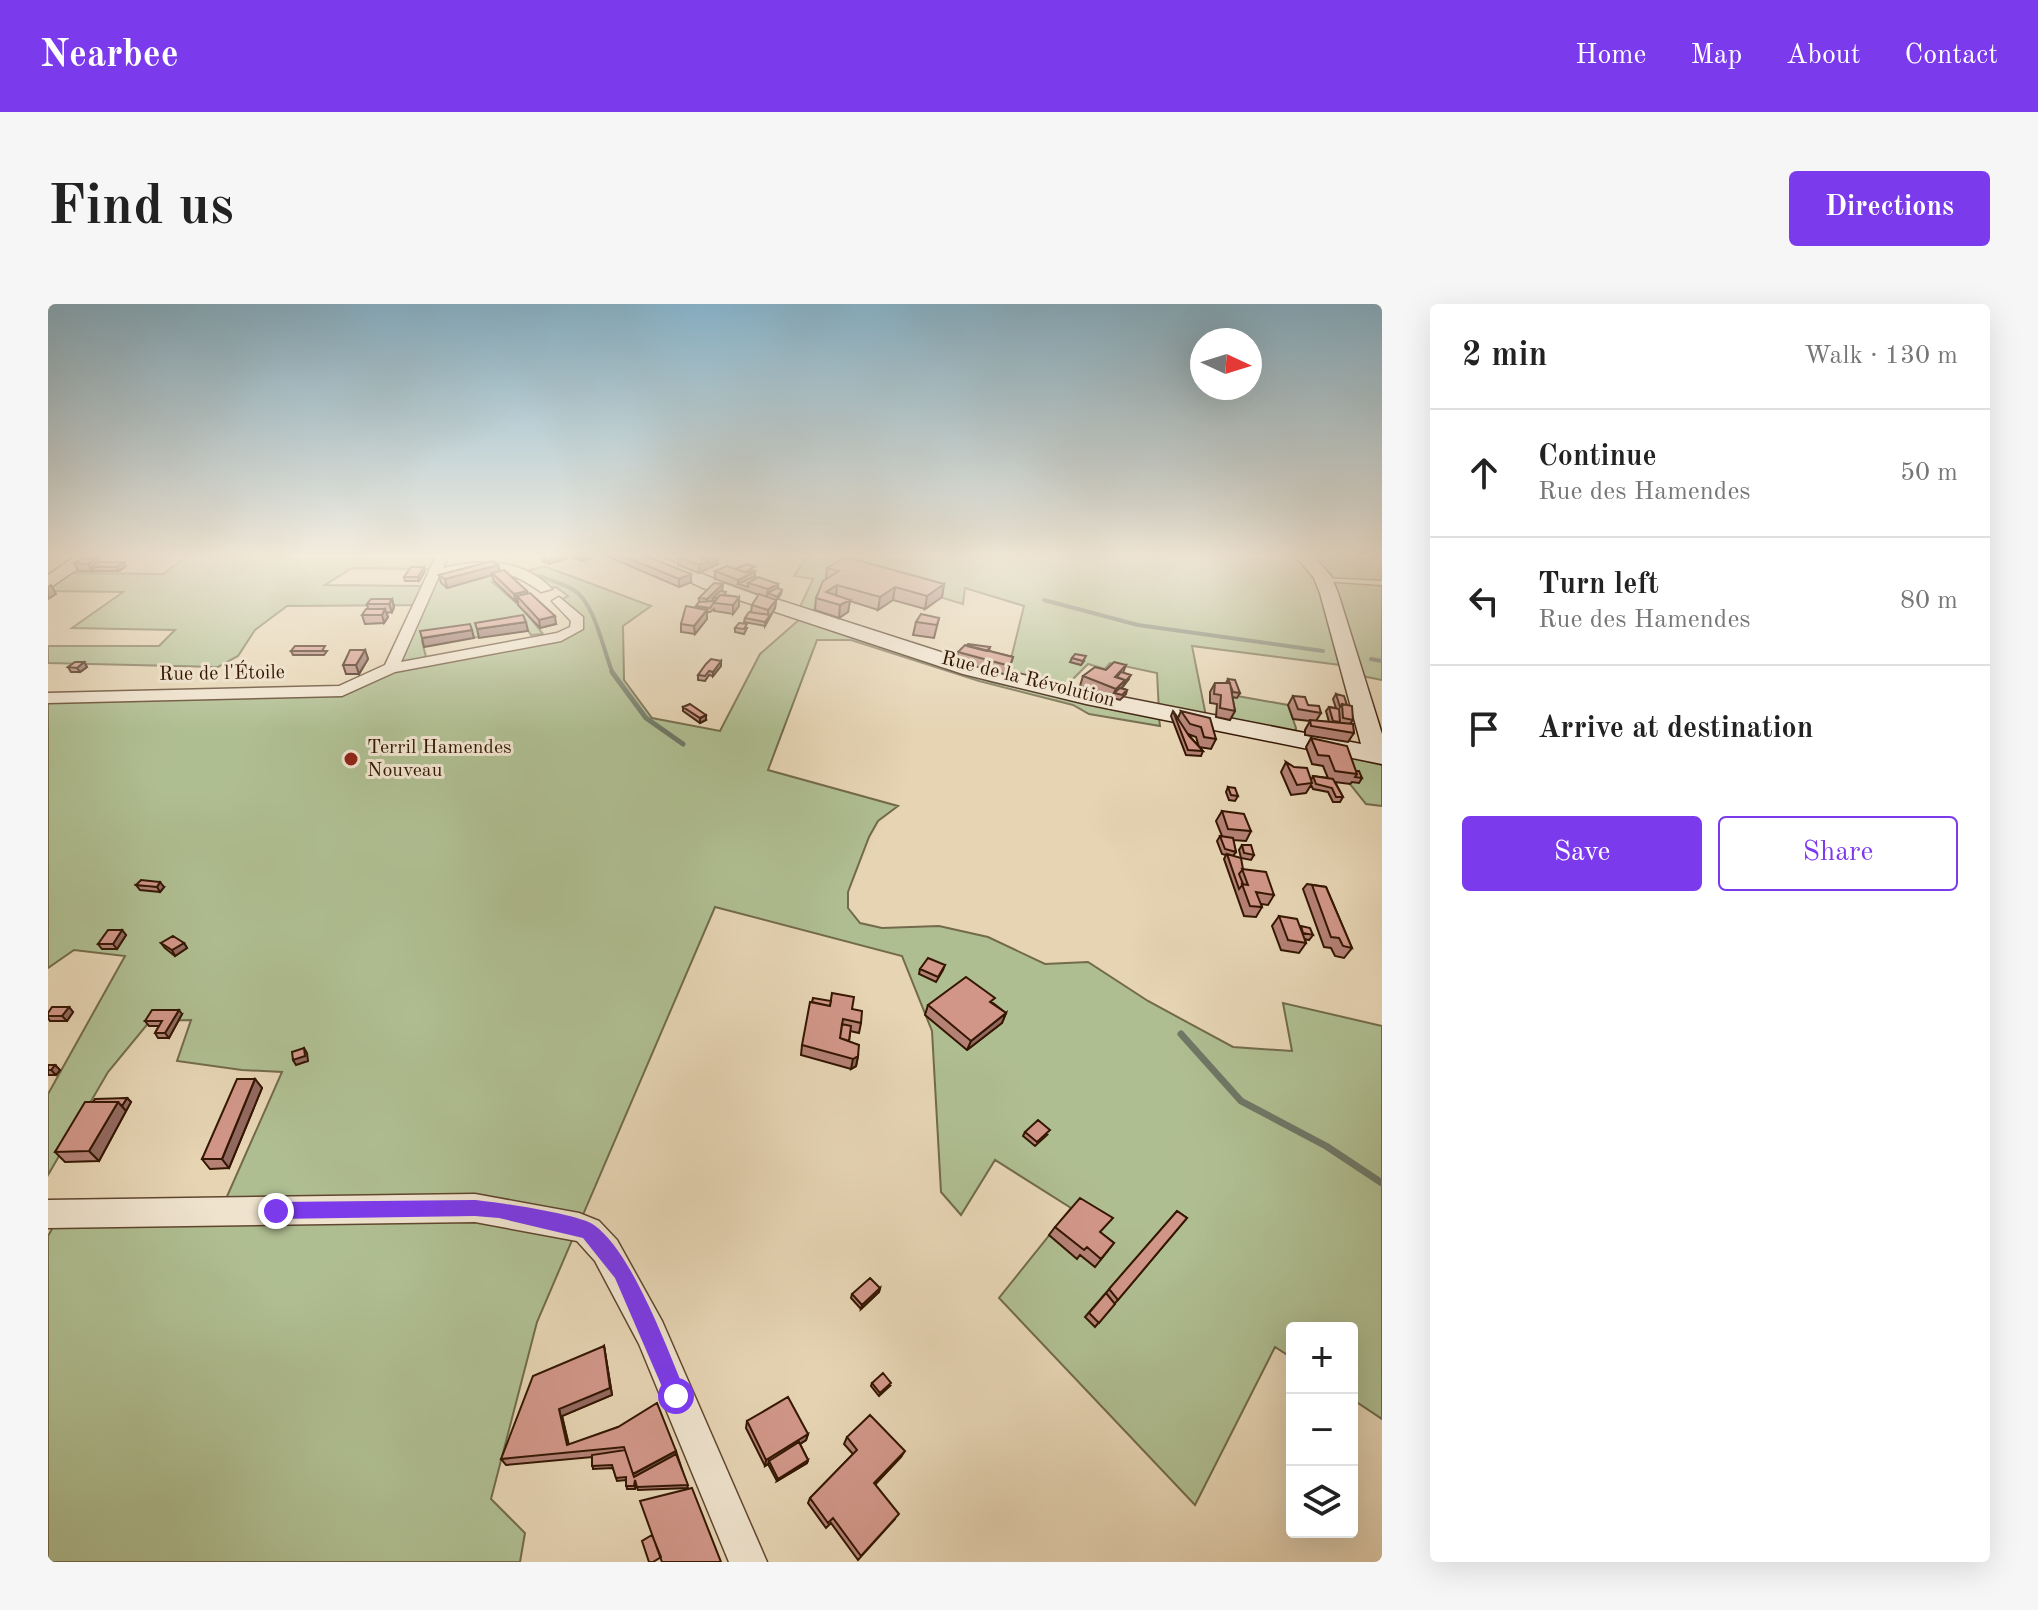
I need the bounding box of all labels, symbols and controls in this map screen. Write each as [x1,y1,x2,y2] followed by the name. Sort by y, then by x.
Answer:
[40,37,179,75] text: Nearbee
[1575,42,1646,70] text: Home
[1690,42,1742,70] text: Map
[1786,42,1861,70] text: About
[1905,42,1998,70] text: Contact
[1789,171,1990,246] button: Directions
[48,180,234,236] text: Find us
[1190,328,1262,400] north arrow
[1462,339,1547,373] text: 2 min
[1804,343,1958,369] text: Walk · 130 m
[1538,442,1657,472] text: Continue
[1462,451,1506,495] icon: ahead
[1900,460,1958,486] text: 50 m
[1538,479,1751,505] text: Rue des Hamendes
[1538,570,1659,600] text: Turn left
[1462,579,1506,623] icon: left
[1900,588,1958,614] text: 80 m
[1538,607,1751,633] text: Rue des Hamendes
[939,649,1117,711] street label: Rue de la Révolution
[159,660,285,685] street label: Rue de l'Étoile
[1462,707,1506,751] icon: arrive
[1538,714,1813,744] text: Arrive at destination
[367,738,512,781] place label: Terril Hamendes Nouveau
[342,750,360,768] marker: Terril Hamendes Nouveau
[1462,816,1702,891] button: Save
[1718,816,1958,891] button: Share
[258,1193,294,1229] route end
[1286,1322,1358,1538] map controls
[1286,1322,1358,1394] button: +
[658,1378,694,1414] route start
[1286,1394,1358,1466] button: −
[1286,1466,1358,1538] button: layers

